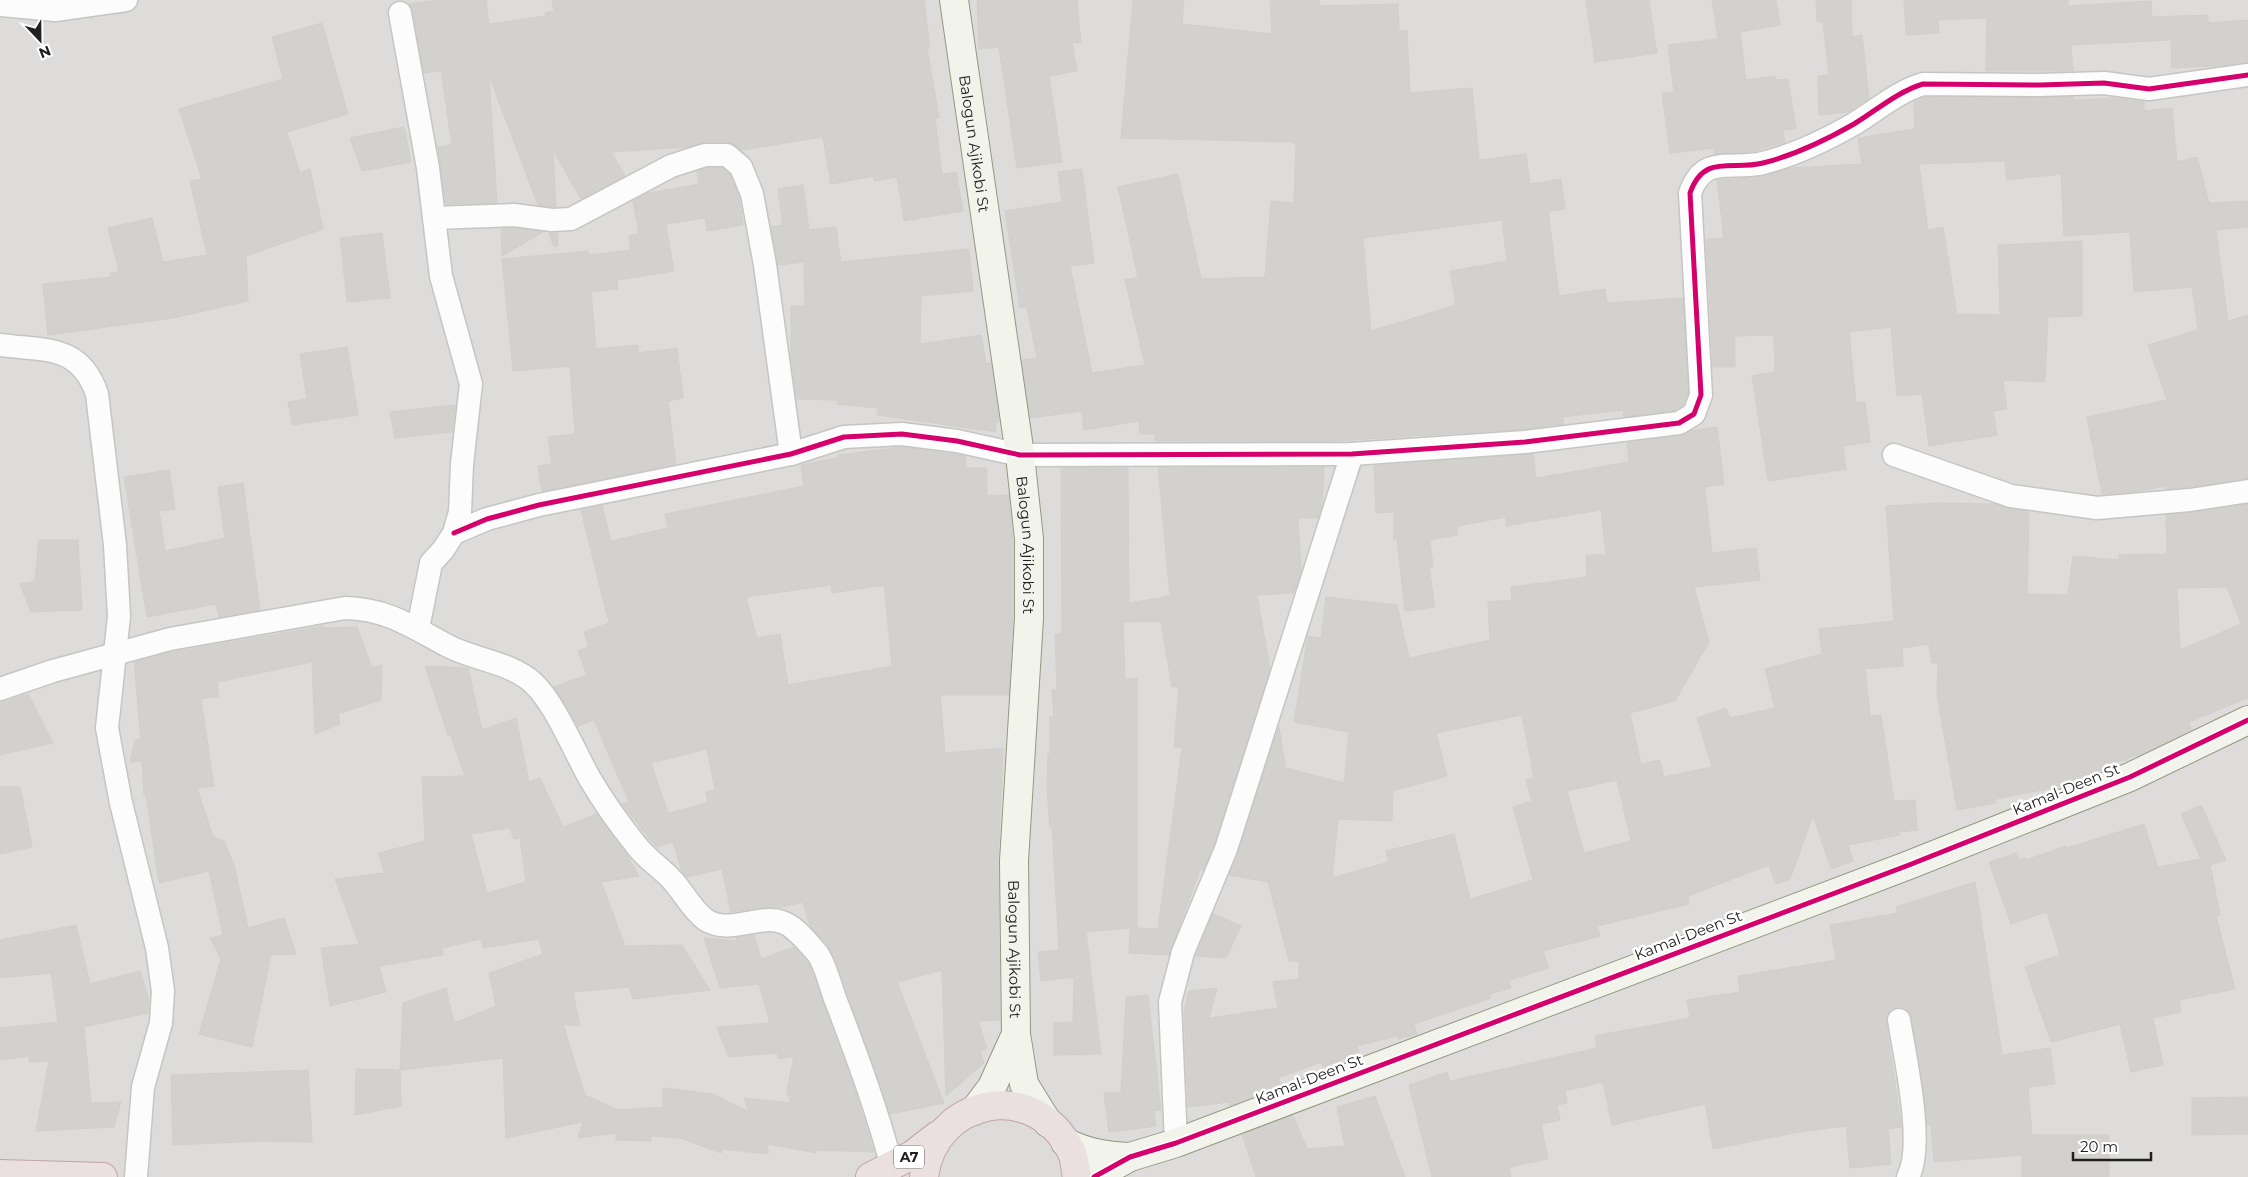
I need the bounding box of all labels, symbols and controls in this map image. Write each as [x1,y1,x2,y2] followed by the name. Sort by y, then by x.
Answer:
[15,15,65,65] north arrow
[36,42,53,63] text: N
[955,74,994,213] street label: Balogun Ajikobi St
[1013,475,1039,614] street label: Balogun Ajikobi St
[2010,759,2122,819] street label: Kamal-Deen St
[1005,880,1025,1019] street label: Balogun Ajikobi St
[1632,906,1744,964] street label: Kamal-Deen St
[1253,1050,1365,1108] street label: Kamal-Deen St
[2073,1130,2150,1162] scale bar
[2080,1137,2118,1156] text: 20 m
[894,1146,924,1168] road number: A7

